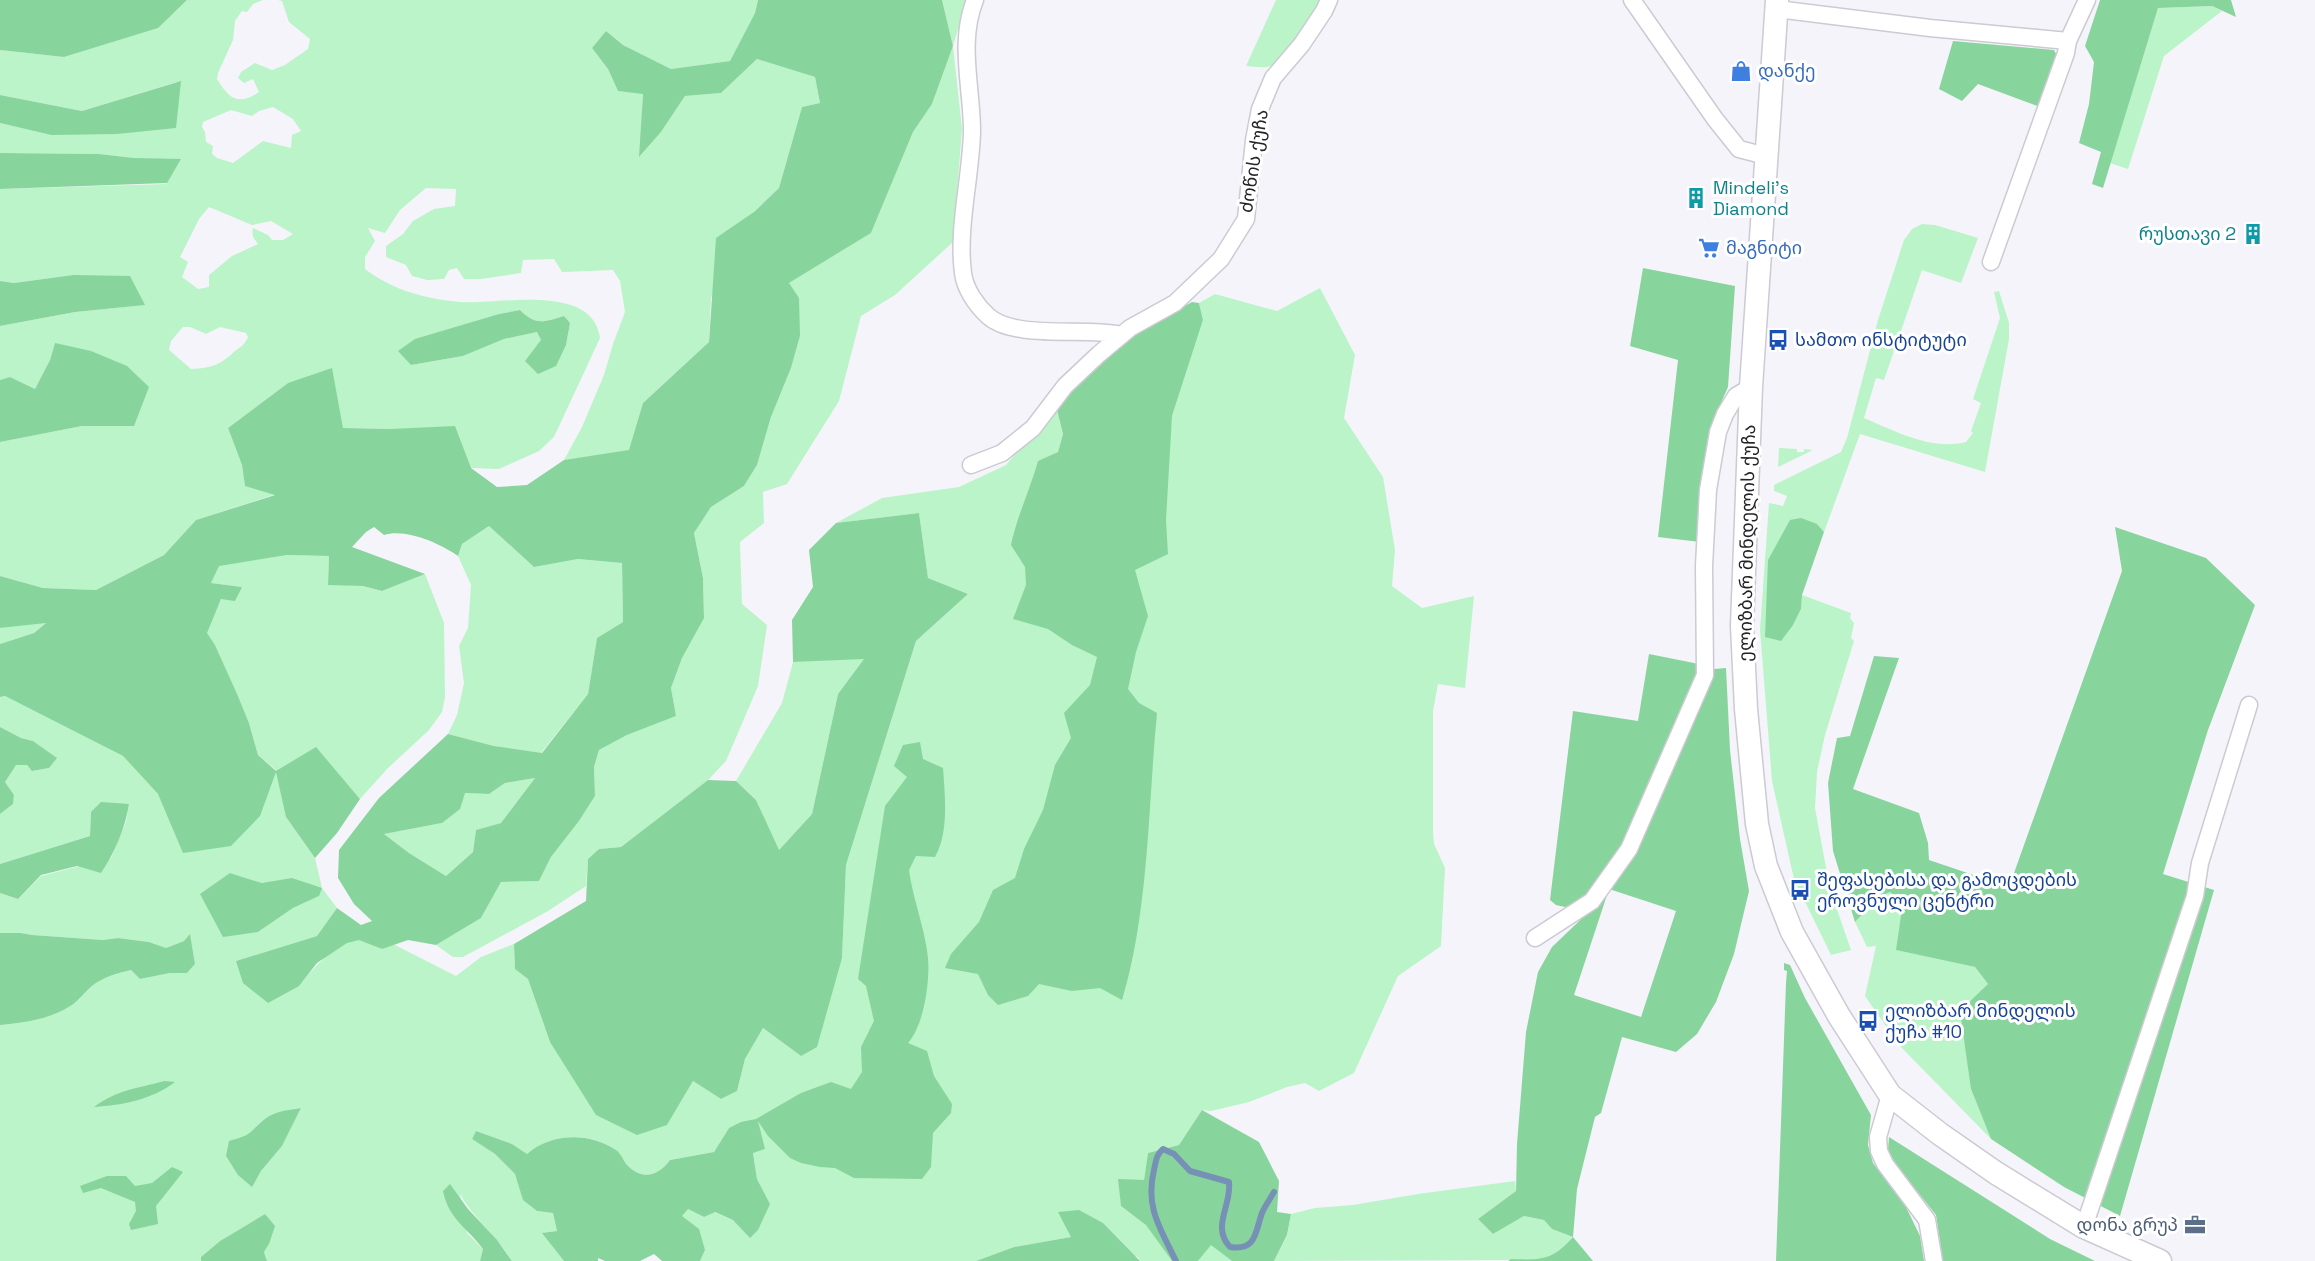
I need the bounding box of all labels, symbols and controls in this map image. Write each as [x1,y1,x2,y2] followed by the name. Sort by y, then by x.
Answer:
[1729,59,1753,83] shop icon: დანქე
[1758,59,1816,82] place label: დანქე
[1234,108,1273,214] street label: ძოწის ქუჩა
[1713,176,1789,220] place label: Mindeli's Diamond
[1684,186,1708,210] building icon: Mindeli's Diamond
[2139,222,2236,245] place label: რუსთავი 2
[2241,222,2265,246] building icon: რუსთავი 2
[1697,236,1721,260] supermarket icon: მაგნიტი
[1726,236,1802,259] place label: მაგნიტი
[1766,328,1790,352] bus stop icon: სამთო ინსტიტუტი
[1795,328,1967,351] place label: სამთო ინსტიტუტი
[1733,424,1760,662] street label: ელიზბარ მინდელის ქუჩა
[1817,868,2077,912] place label: შეფასებისა და გამოცდების ეროვნული ცენტრი
[1788,878,1812,902] bus stop icon: შეფასებისა და გამოცდების ეროვნული ცენტრი
[1885,999,2076,1043] place label: ელიზბარ მინდელის ქუჩა #10
[1856,1009,1880,1033] bus stop icon: ელიზბარ მინდელის ქუჩა #10
[2077,1213,2178,1236] place label: დონა გრუპ
[2183,1213,2207,1237] office icon: დონა გრუპ

